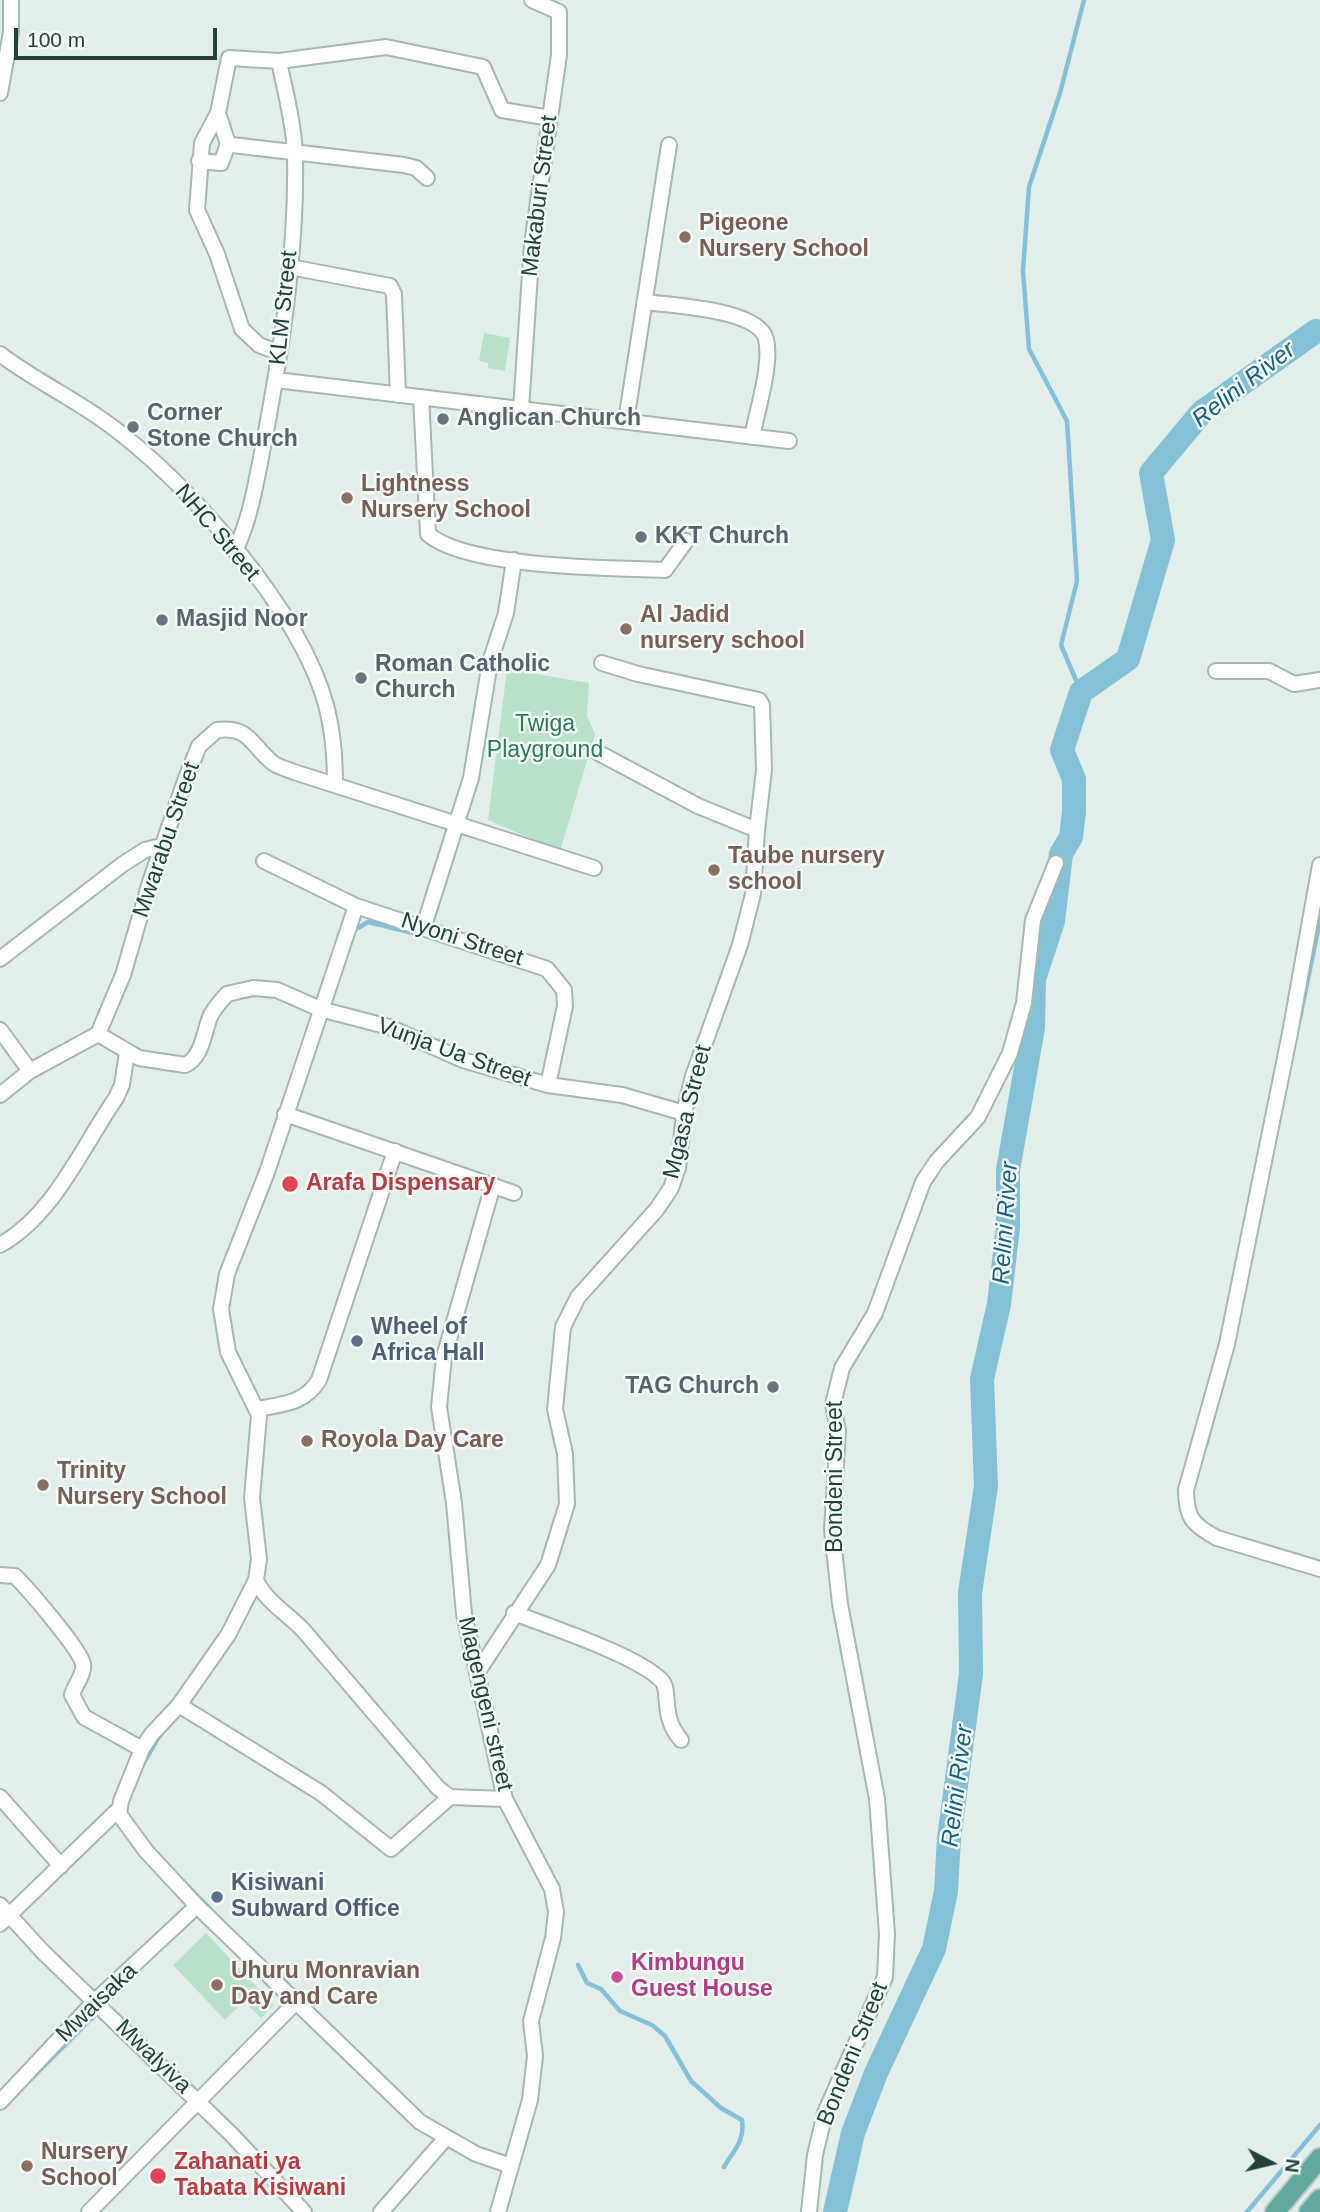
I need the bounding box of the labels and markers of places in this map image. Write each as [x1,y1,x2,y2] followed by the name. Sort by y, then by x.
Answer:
[699,210,869,264] place label: Pigeone Nursery School
[677,229,693,245] marker: Pigeone Nursery School
[147,400,298,454] place label: Corner Stone Church
[457,405,641,433] place label: Anglican Church
[435,411,451,427] marker: Anglican Church
[125,419,141,435] marker: Corner Stone Church
[361,471,531,525] place label: Lightness Nursery School
[339,490,355,506] marker: Lightness Nursery School
[655,523,789,551] place label: KKT Church
[633,529,649,545] marker: KKT Church
[640,602,805,656] place label: Al Jadid nursery school
[176,606,308,634] place label: Masjid Noor
[154,612,170,628] marker: Masjid Noor
[618,621,634,637] marker: Al Jadid nursery school
[375,651,550,705] place label: Roman Catholic Church
[353,670,369,686] marker: Roman Catholic Church
[728,843,885,897] place label: Taube nursery school
[706,862,722,878] marker: Taube nursery school
[306,1170,495,1198] place label: Arafa Dispensary
[280,1174,300,1194] marker: Arafa Dispensary
[371,1314,485,1368] place label: Wheel of Africa Hall
[349,1333,365,1349] marker: Wheel of Africa Hall
[625,1373,759,1401] place label: TAG Church
[765,1379,781,1395] marker: TAG Church
[321,1427,504,1455] place label: Royola Day Care
[299,1433,315,1449] marker: Royola Day Care
[57,1458,227,1512] place label: Trinity Nursery School
[35,1477,51,1493] marker: Trinity Nursery School
[231,1870,400,1924] place label: Kisiwani Subward Office
[209,1889,225,1905] marker: Kisiwani Subward Office
[631,1950,773,2004] place label: Kimbungu Guest House
[231,1958,420,2012] place label: Uhuru Monravian Day and Care
[609,1969,625,1985] marker: Kimbungu Guest House
[209,1977,225,1993] marker: Uhuru Monravian Day and Care
[41,2139,128,2193] place label: Nursery School
[174,2149,346,2203] place label: Zahanati ya Tabata Kisiwani
[19,2158,35,2174] marker: Nursery School
[148,2166,168,2186] marker: Zahanati ya Tabata Kisiwani

